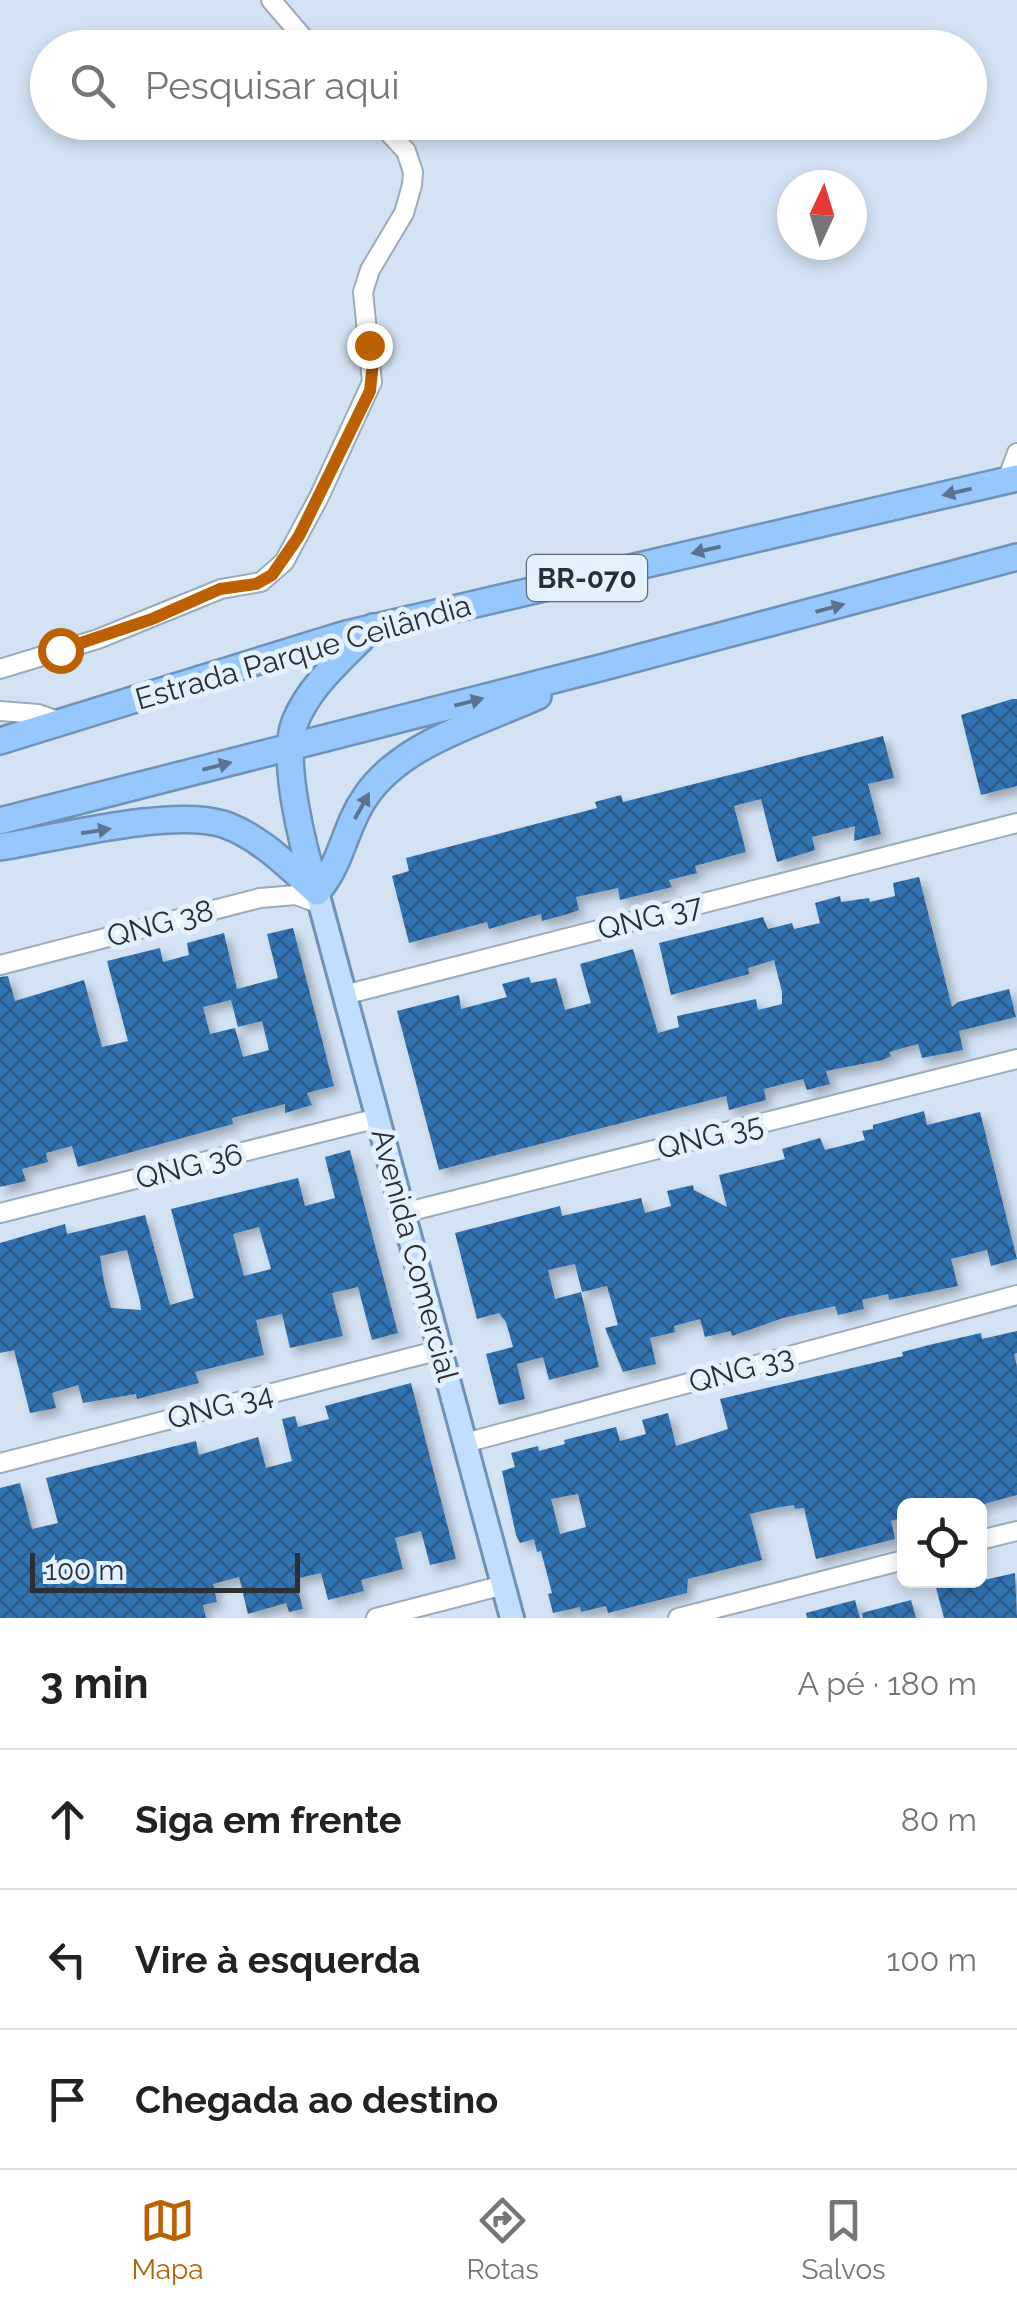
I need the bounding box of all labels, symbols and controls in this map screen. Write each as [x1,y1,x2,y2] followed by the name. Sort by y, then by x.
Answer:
[30,30,987,140] search box
[65,58,120,113] icon: search
[145,63,399,108] text: Pesquisar aqui
[777,170,867,260] north arrow
[347,323,393,369] route end
[941,485,972,500] one-way arrow
[690,543,721,558] one-way arrow
[527,555,647,601] road number: BR-070
[131,587,475,717] street label: Estrada Parque Ceilândia
[815,599,846,615] one-way arrow
[38,628,84,674] route start
[454,693,485,709] one-way arrow
[202,758,233,773] one-way arrow
[353,792,370,821] one-way arrow
[81,823,112,838] one-way arrow
[594,887,706,947] street label: QNG 37
[103,892,217,954] street label: QNG 38
[654,1106,766,1166] street label: QNG 35
[364,1125,466,1386] street label: Avenida Comercial
[132,1136,246,1196] street label: QNG 36
[685,1338,797,1400] street label: QNG 33
[164,1376,276,1436] street label: QNG 34
[897,1498,987,1588] map controls
[897,1498,987,1588] button: locate
[30,1548,300,1592] scale bar
[45,1554,124,1587] text: 100 m
[40,1659,149,1708] text: 3 min
[797,1665,977,1702] text: A pé · 180 m
[40,1792,95,1847] icon: ahead
[135,1797,402,1842] text: Siga em frente
[901,1801,977,1838] text: 80 m
[40,1932,95,1987] icon: left
[135,1937,420,1982] text: Vire à esquerda
[887,1941,977,1978] text: 100 m
[40,2072,95,2127] icon: arrive
[135,2077,498,2122] text: Chegada ao destino
[131,2193,204,2286] tab: Mapa
[466,2193,539,2286] tab: Rotas
[802,2193,886,2286] tab: Salvos

